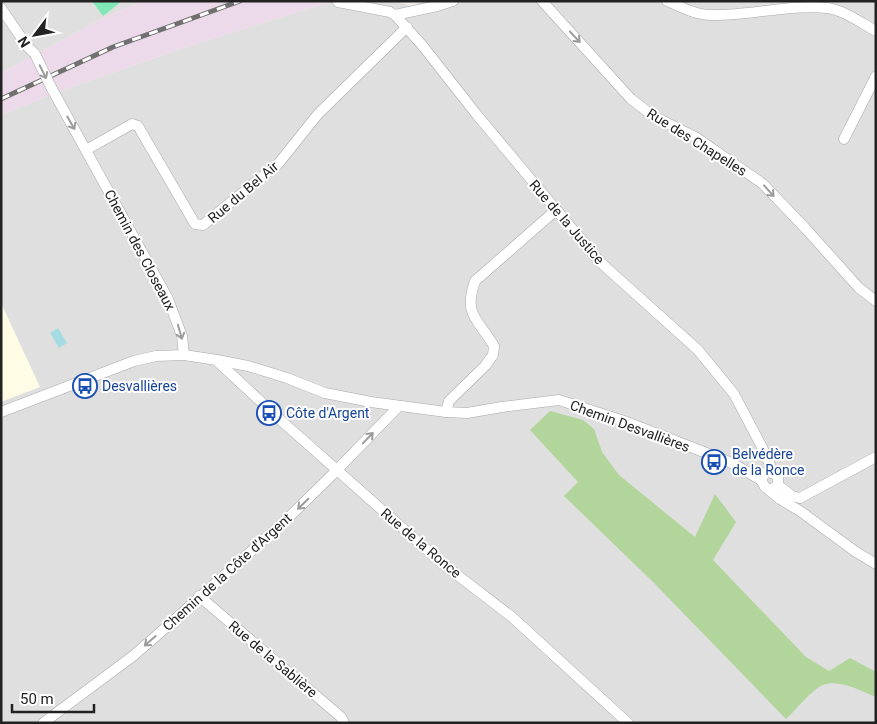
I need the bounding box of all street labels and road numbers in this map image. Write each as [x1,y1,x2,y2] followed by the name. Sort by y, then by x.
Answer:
[644,105,750,179] street label: Rue des Chapelles
[205,158,282,226] street label: Rue du Bel Air
[526,177,608,267] street label: Rue de la Justice
[101,187,179,313] street label: Chemin des Closeaux
[568,397,692,455] street label: Chemin Desvallières
[378,505,464,581] street label: Rue de la Ronce
[159,510,295,634] street label: Chemin de la Côte d'Argent
[225,617,321,701] street label: Rue de la Sablière

